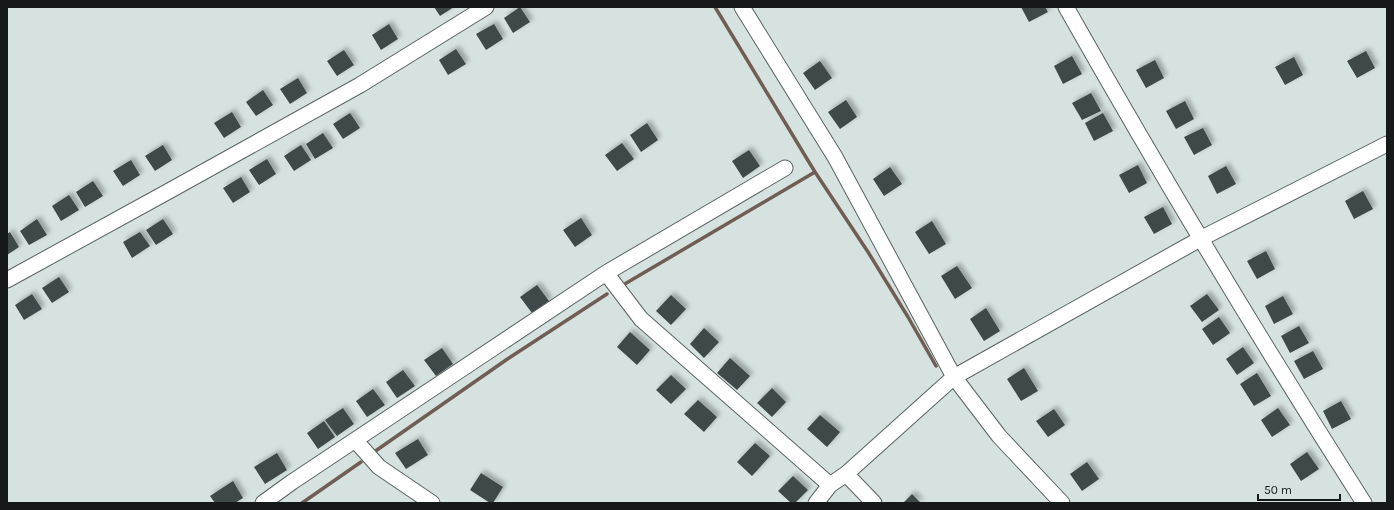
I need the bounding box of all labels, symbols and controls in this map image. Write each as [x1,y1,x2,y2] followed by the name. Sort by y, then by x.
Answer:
[1258,476,1340,502] scale bar
[1264,483,1292,497] text: 50 m

